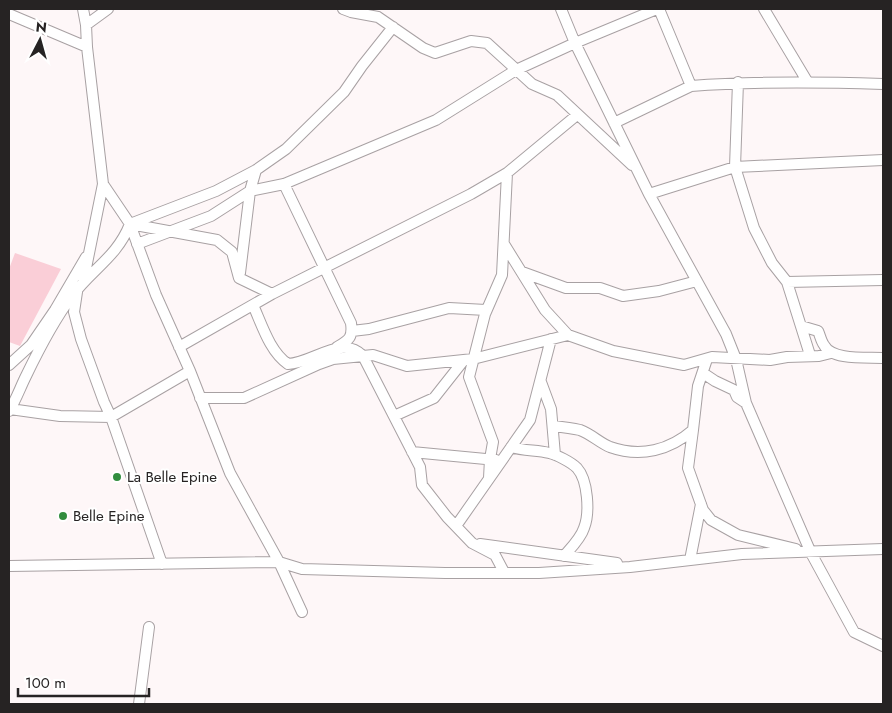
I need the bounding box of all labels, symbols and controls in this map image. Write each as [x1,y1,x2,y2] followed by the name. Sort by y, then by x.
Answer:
[15,15,65,65] north arrow
[35,17,48,38] text: N
[127,466,217,488] place label: La Belle Epine
[111,471,123,483] marker: La Belle Epine
[73,505,145,527] place label: Belle Epine
[57,510,69,522] marker: Belle Epine
[18,666,149,698] scale bar
[25,672,66,694] text: 100 m

